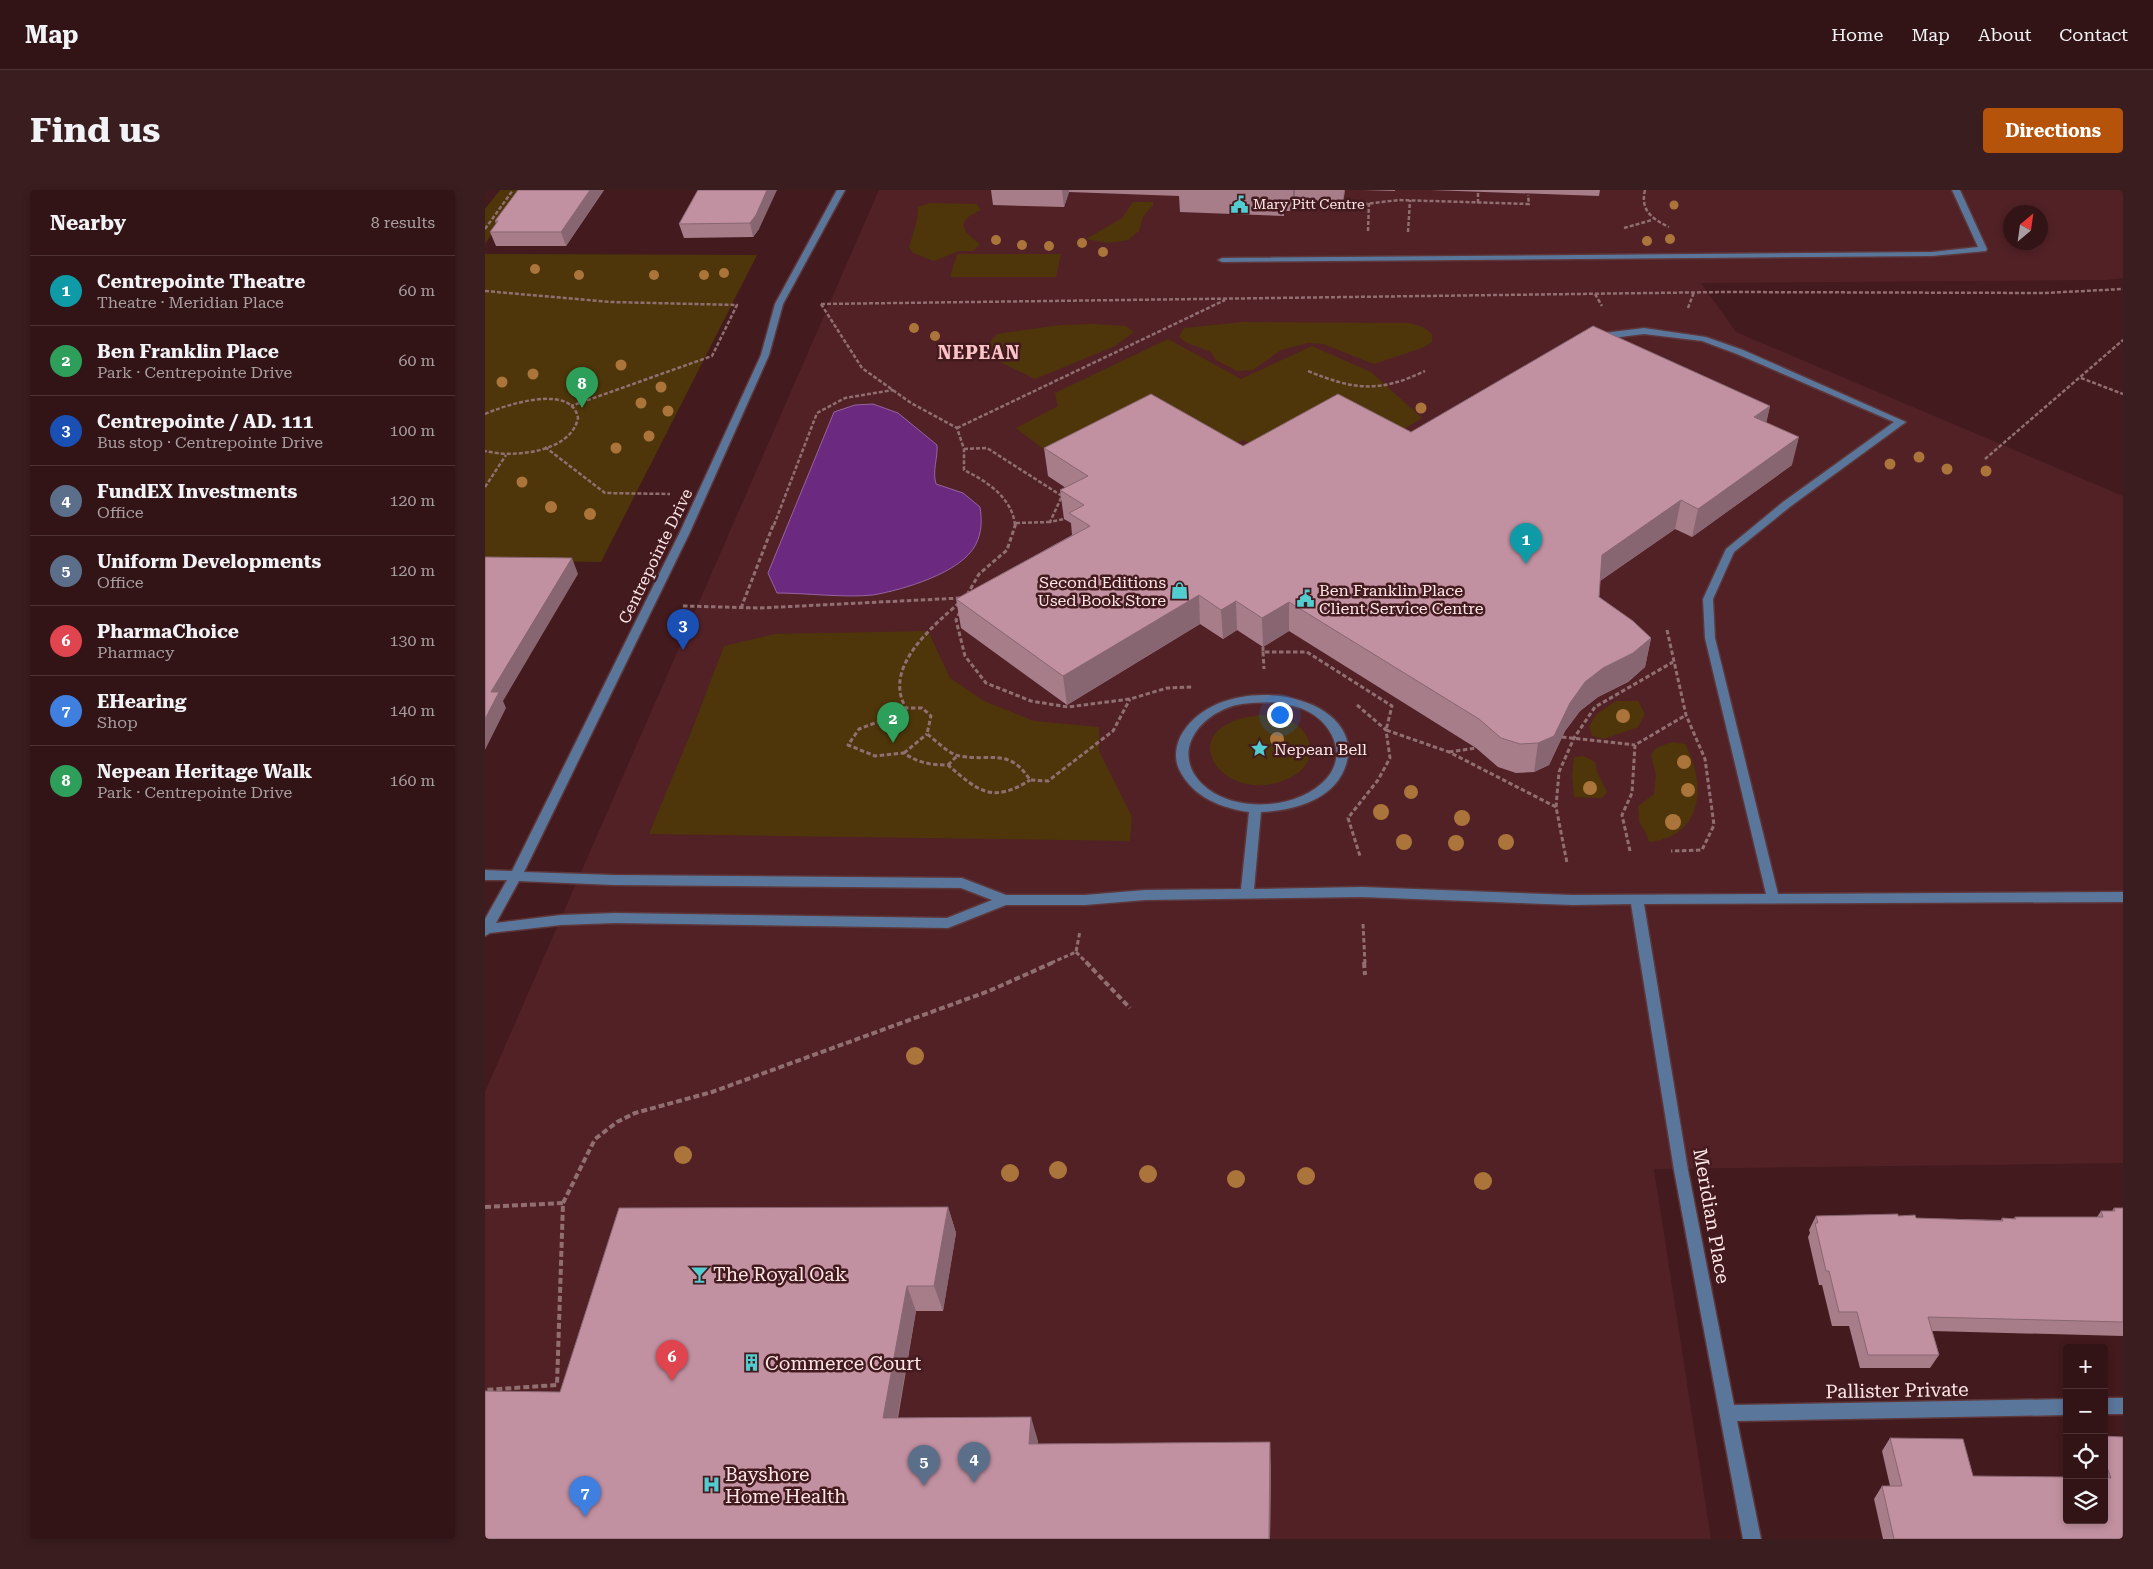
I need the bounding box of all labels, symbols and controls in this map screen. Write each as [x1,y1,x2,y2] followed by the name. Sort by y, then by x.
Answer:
[25,21,79,49] text: Map
[1831,24,1883,45] text: Home
[1911,24,1950,45] text: Map
[1978,24,2031,45] text: About
[2059,24,2128,45] text: Contact
[1983,108,2123,153] button: Directions
[30,110,160,151] text: Find us
[1229,194,1249,214] public building icon: Mary Pitt Centre
[1253,196,1365,212] place label: Mary Pitt Centre
[2003,205,2048,250] north arrow
[50,211,126,235] text: Nearby
[371,213,435,232] text: 8 results
[97,270,305,293] text: Centrepointe Theatre
[62,281,70,300] text: 1
[398,281,435,300] text: 60 m
[97,293,284,312] text: Theatre · Meridian Place
[97,340,279,363] text: Ben Franklin Place
[938,342,1020,363] district label: NEPEAN
[62,351,70,370] text: 2
[398,351,435,370] text: 60 m
[97,363,292,382] text: Park · Centrepointe Drive
[566,367,598,408] pin: 8
[97,410,313,433] text: Centrepointe / AD. 111
[62,421,70,440] text: 3
[389,421,435,440] text: 100 m
[97,433,323,452] text: Bus stop · Centrepointe Drive
[97,480,297,503] text: FundEX Investments
[614,485,697,627] street label: Centrepointe Drive
[62,491,70,510] text: 4
[389,491,435,510] text: 120 m
[97,503,143,522] text: Office
[1510,523,1542,564] pin: 1
[97,550,321,573] text: Uniform Developments
[62,561,70,580] text: 5
[389,561,435,580] text: 120 m
[97,573,143,592] text: Office
[1037,573,1166,610] place label: Second Editions Used Book Store
[1170,581,1190,601] shop icon: Second Editions Used Book Store
[1319,581,1484,618] place label: Ben Franklin Place Client Service Centre
[1295,589,1315,609] public building icon: Ben Franklin Place Client Service Centre
[667,609,699,650] pin: 3
[97,620,239,643] text: PharmaChoice
[62,631,70,650] text: 6
[389,631,435,650] text: 130 m
[97,643,174,662] text: Pharmacy
[97,690,186,713] text: EHearing
[62,701,70,720] text: 7
[389,701,435,720] text: 140 m
[877,702,909,743] pin: 2
[1267,702,1293,728] your location
[97,713,138,732] text: Shop
[1250,739,1270,759] place icon: Nepean Bell
[1274,740,1367,759] place label: Nepean Bell
[97,760,312,783] text: Nepean Heritage Walk
[62,771,70,790] text: 8
[389,771,435,790] text: 160 m
[97,783,292,802] text: Park · Centrepointe Drive
[1688,1147,1735,1286] street label: Meridian Place
[713,1263,847,1286] place label: The Royal Oak
[689,1264,709,1284] bar icon: The Royal Oak
[656,1340,688,1381] pin: 6
[2063,1344,2108,1524] map controls
[2063,1344,2108,1389] button: +
[765,1352,921,1375] place label: Commerce Court
[741,1353,761,1373] building icon: Commerce Court
[1825,1378,1969,1403] street label: Pallister Private
[2063,1389,2108,1434] button: −
[2063,1434,2108,1479] button: locate
[958,1442,990,1483] pin: 4
[908,1445,940,1486] pin: 5
[725,1463,846,1508] place label: Bayshore Home Health
[701,1475,721,1495] hospital icon: Bayshore Home Health
[569,1476,601,1517] pin: 7
[2063,1479,2108,1524] button: layers

